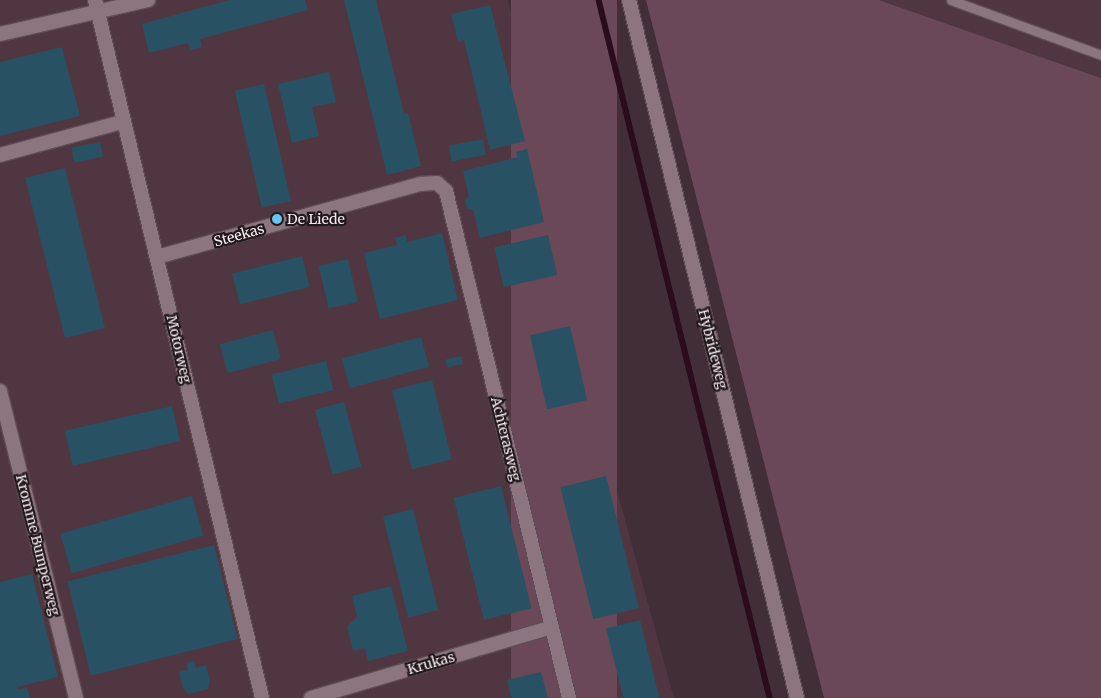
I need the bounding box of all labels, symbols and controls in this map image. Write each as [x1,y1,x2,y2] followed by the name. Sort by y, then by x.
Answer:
[287,211,345,227] place label: De Liede
[271,213,283,225] marker: De Liede
[212,220,266,250] street label: Steekas
[695,307,731,391] street label: Hybrideweg
[163,313,195,385] street label: Motorweg
[487,395,525,483] street label: Achterasweg
[12,473,64,617] street label: Kromme Bumperweg
[405,648,457,678] street label: Krukas

